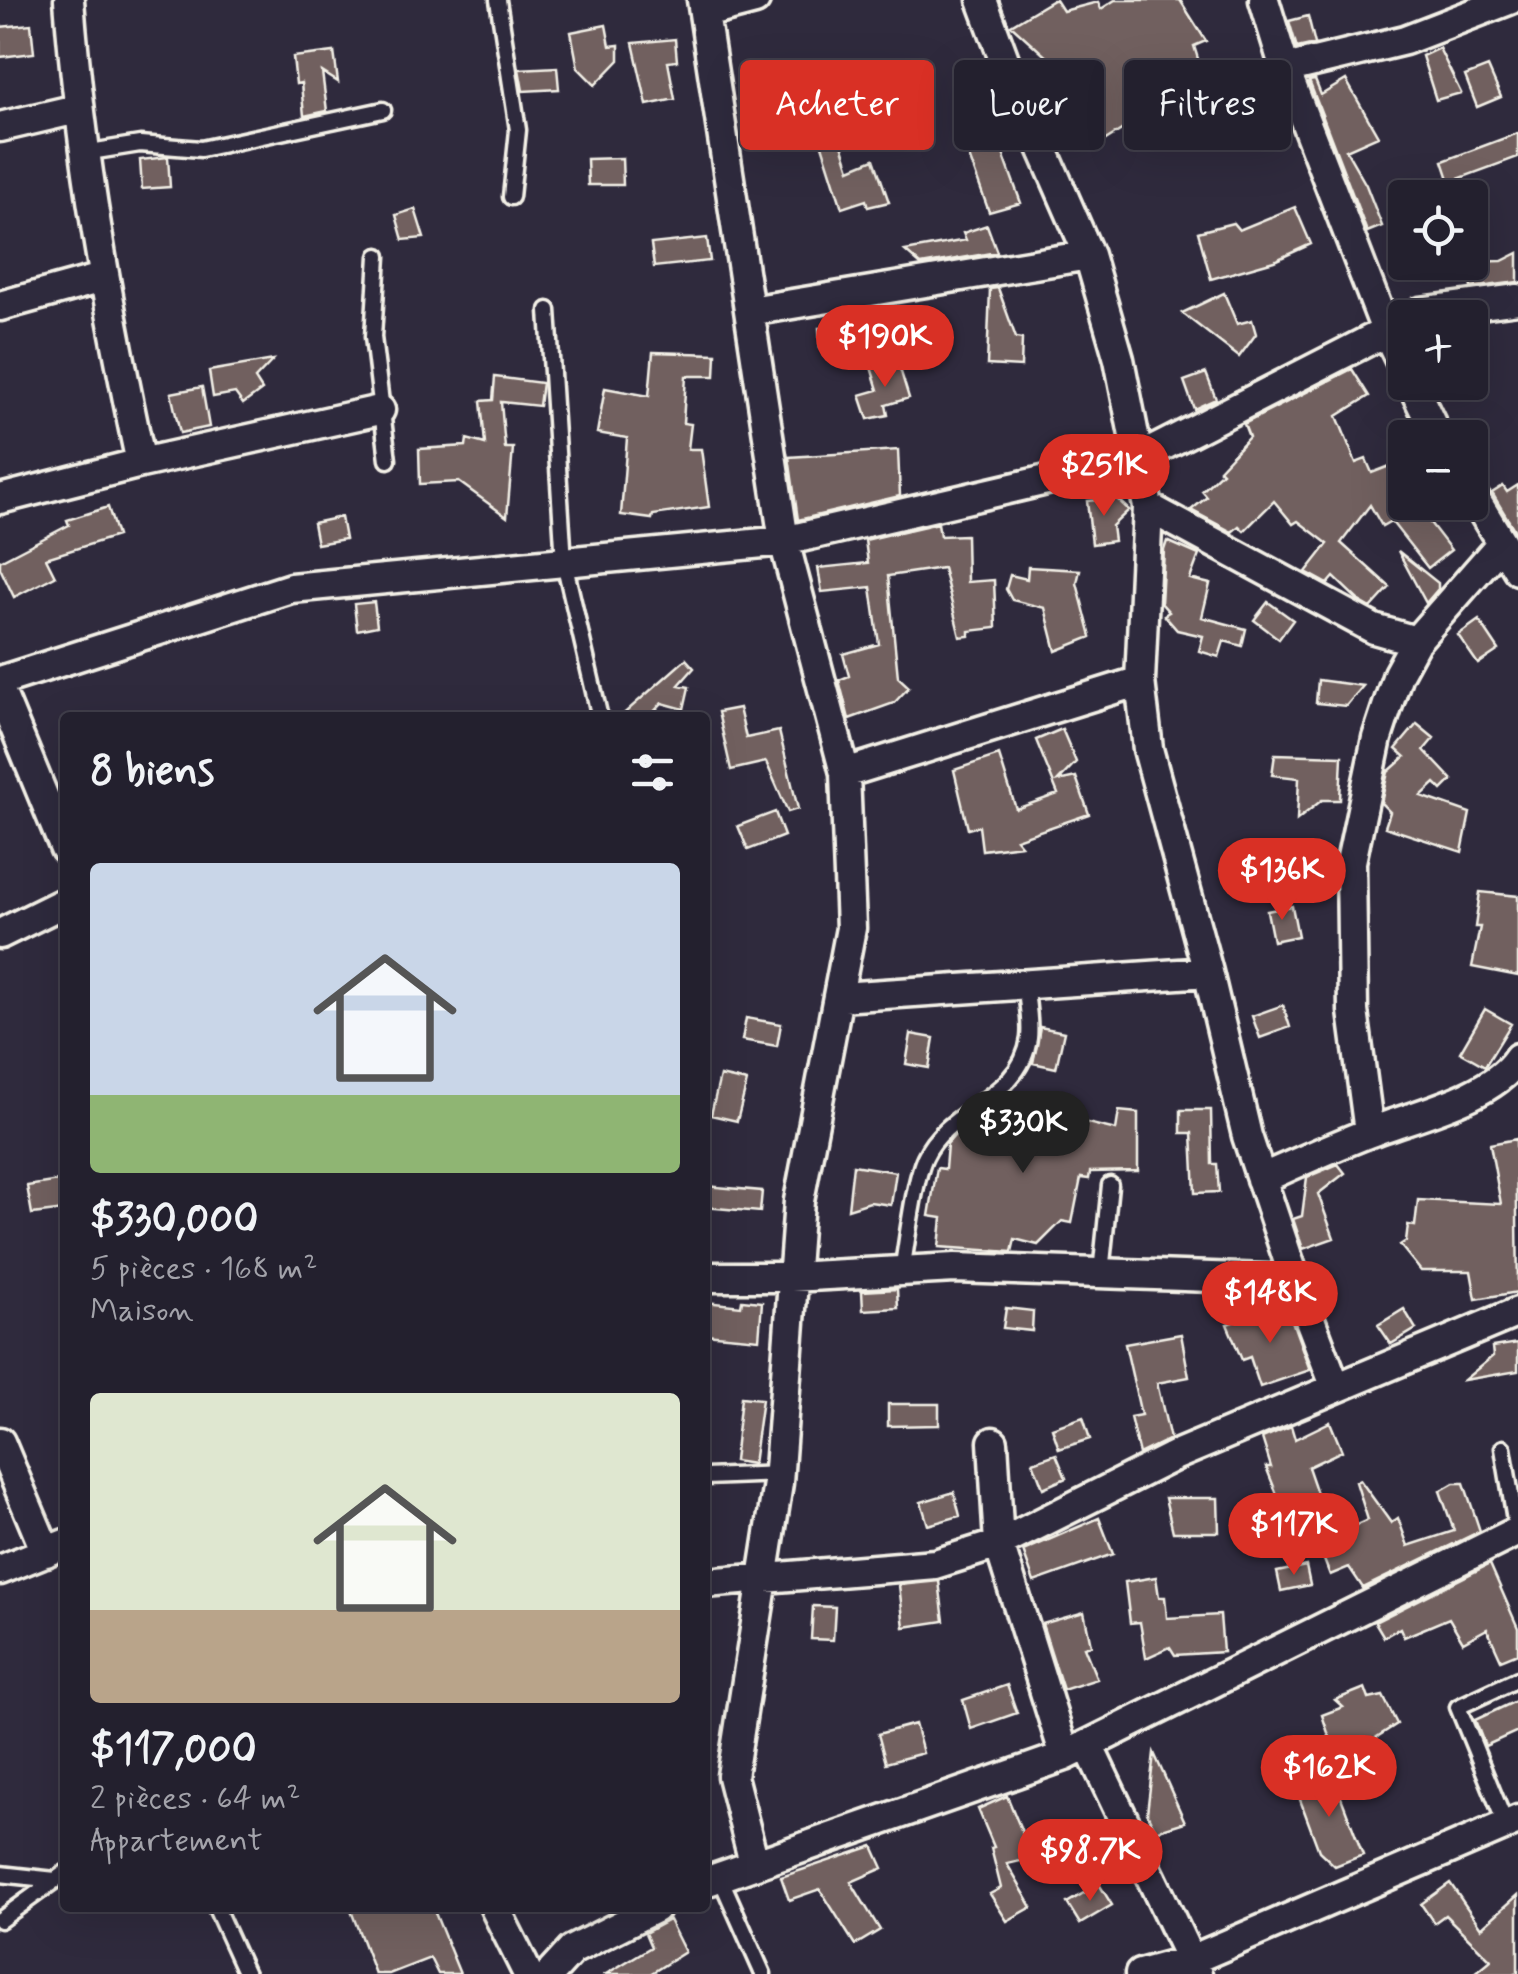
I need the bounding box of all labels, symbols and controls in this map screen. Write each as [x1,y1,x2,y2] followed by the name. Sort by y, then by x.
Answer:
[740,60,934,150] chip: Acheter
[954,60,1104,150] chip: Louer
[1124,60,1291,150] chip: Filtres
[1388,180,1488,520] map controls
[1388,180,1488,280] button: locate
[1388,300,1488,400] button: +
[815,305,955,390] pin: $190K
[838,316,932,358] text: $190K
[1388,420,1488,520] button: −
[1034,434,1174,519] pin: $251K
[1061,445,1147,487] text: $251K
[90,745,214,800] text: 8 biens
[625,745,680,800] icon: filters
[1212,838,1352,923] pin: $136K
[1240,849,1324,891] text: $136K
[295,928,475,1108] icon: home
[953,1091,1093,1176] pin: $330K
[979,1102,1067,1144] text: $330K
[90,1193,259,1248] text: $330,000
[90,1248,317,1290] text: 5 pièces · 168 m²
[1200,1261,1340,1346] pin: $148K
[1224,1272,1316,1314] text: $148K
[90,1290,194,1332] text: Maison
[295,1458,475,1638] icon: home
[1224,1493,1364,1578] pin: $117K
[1250,1504,1338,1546] text: $117K
[90,1723,257,1778] text: $117,000
[1259,1735,1399,1820] pin: $162K
[1283,1746,1375,1788] text: $162K
[90,1778,300,1820] text: 2 pièces · 64 m²
[1009,1819,1171,1904] pin: $98.7K
[90,1820,263,1862] text: Appartement
[1040,1830,1140,1872] text: $98.7K

